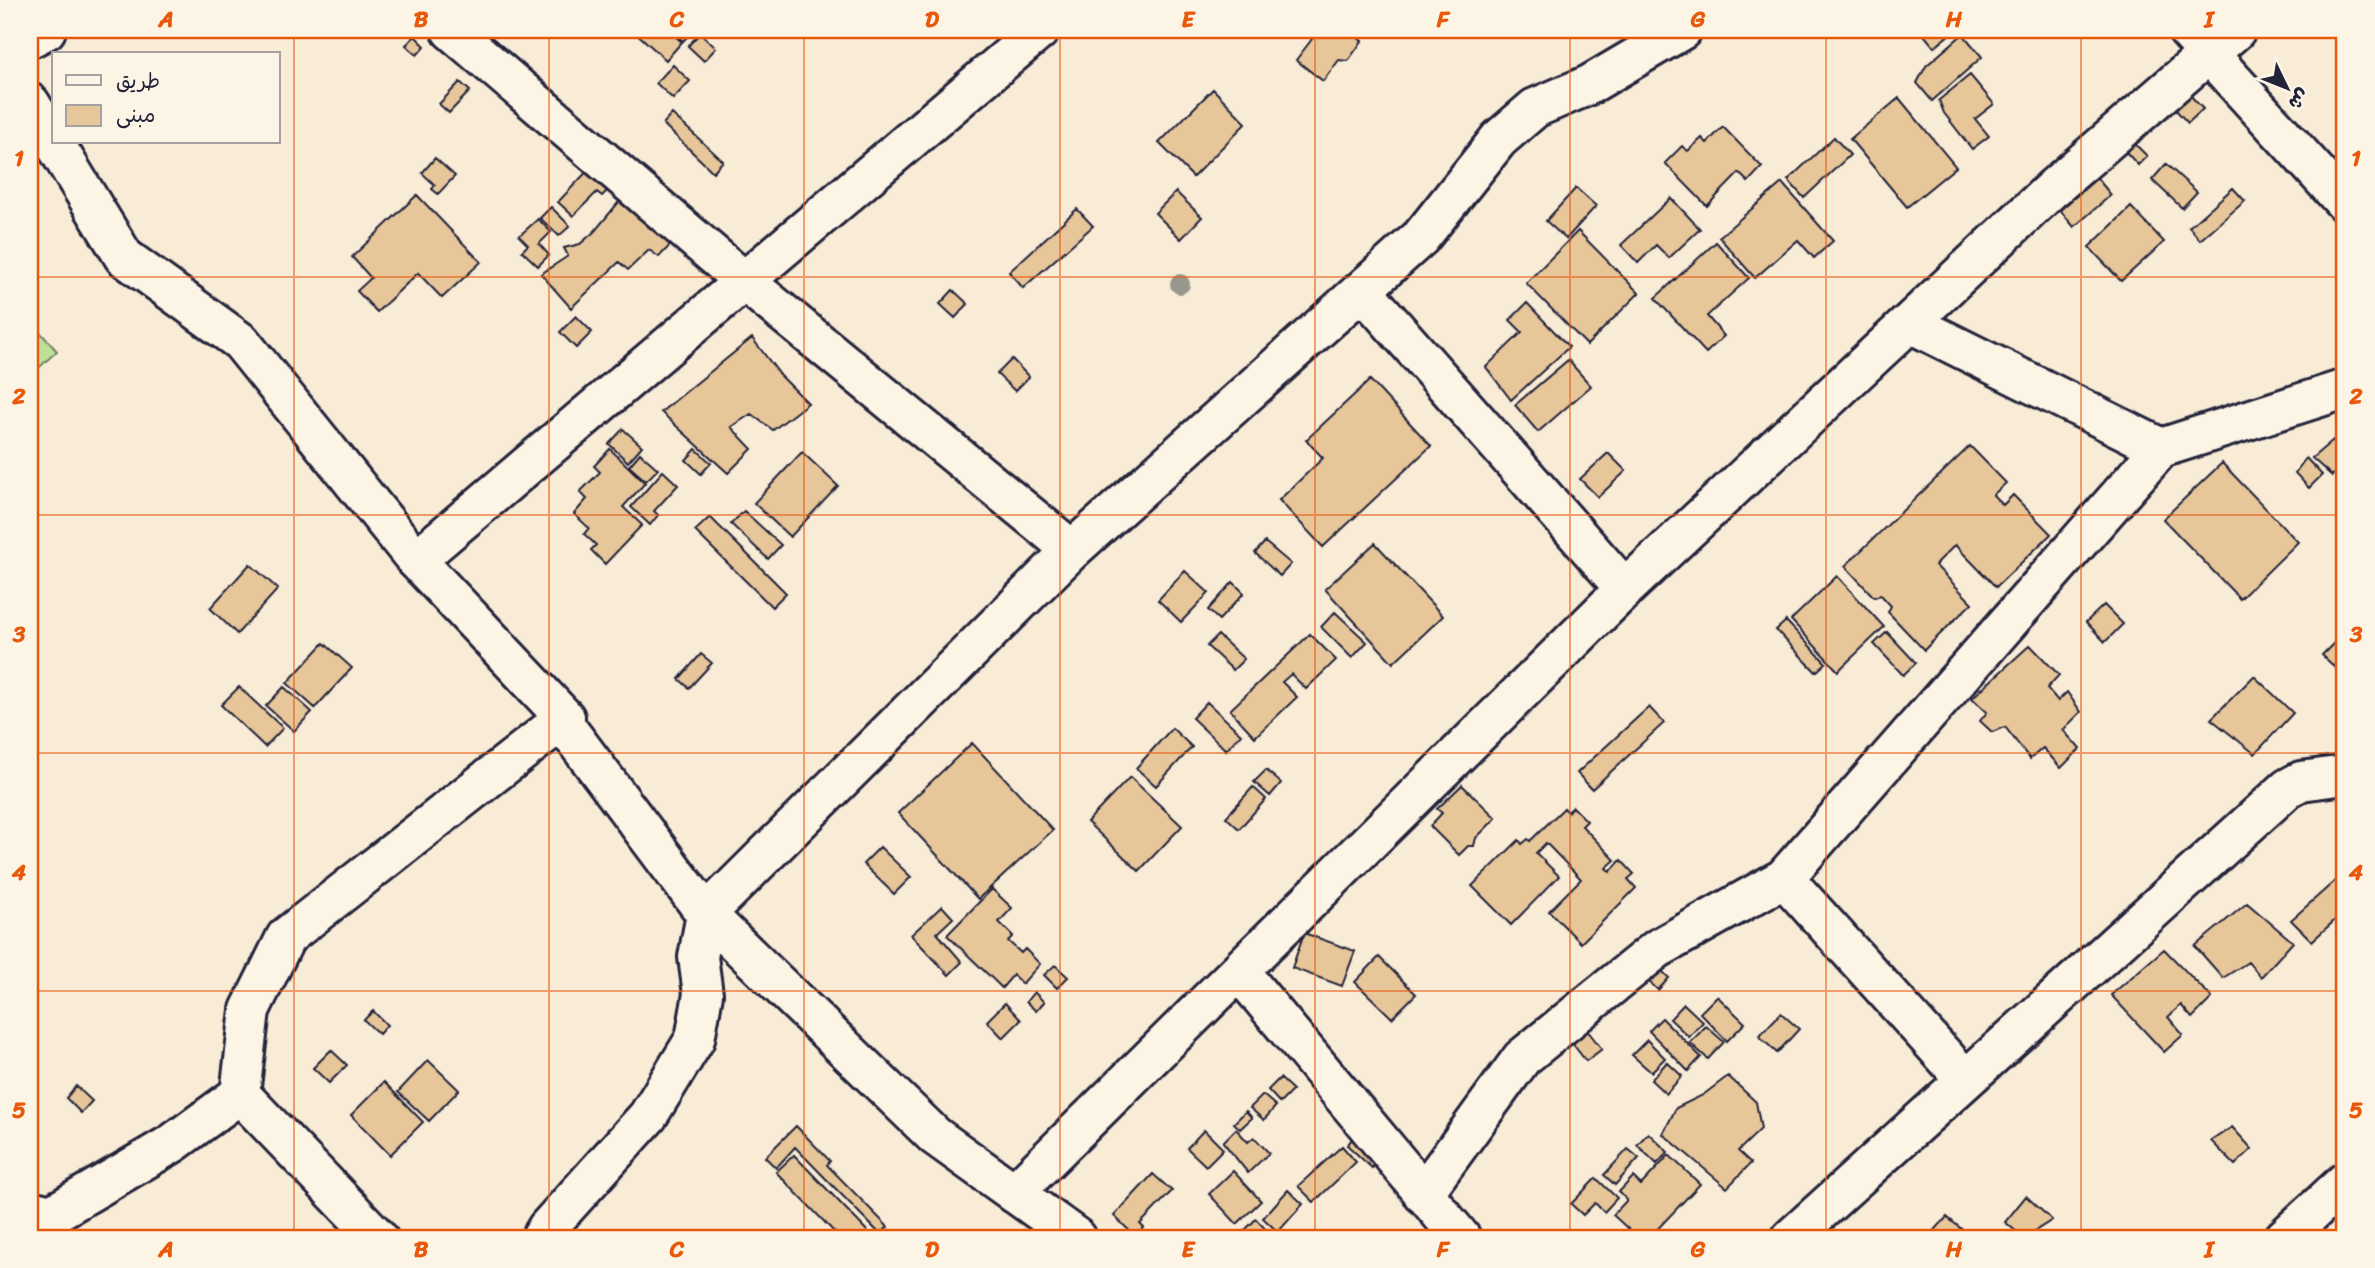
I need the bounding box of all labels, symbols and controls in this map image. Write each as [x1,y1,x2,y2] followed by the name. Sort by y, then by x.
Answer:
[157,0,174,40] text: A
[414,0,429,40] text: B
[669,0,685,40] text: C
[925,0,940,40] text: D
[1182,0,1197,40] text: E
[1436,0,1451,40] text: F
[1690,0,1706,40] text: G
[1945,0,1963,40] text: H
[2203,0,2215,40] text: I
[52,52,280,144] legend
[2252,52,2322,122] north arrow
[116,62,160,100] text: طريق
[2280,80,2318,118] text: ش
[116,96,155,134] text: مبنى
[14,138,24,179] text: 1
[2351,138,2361,179] text: 1
[11,376,26,417] text: 2
[2348,376,2363,417] text: 2
[12,614,26,655] text: 3
[2349,614,2363,655] text: 3
[11,852,27,893] text: 4
[2348,852,2364,893] text: 4
[12,1090,26,1131] text: 5
[2349,1090,2363,1131] text: 5
[157,1229,174,1268] text: A
[414,1229,429,1268] text: B
[669,1229,685,1268] text: C
[925,1229,940,1268] text: D
[1182,1229,1197,1268] text: E
[1436,1229,1451,1268] text: F
[1690,1229,1706,1268] text: G
[1945,1229,1963,1268] text: H
[2203,1229,2215,1268] text: I

